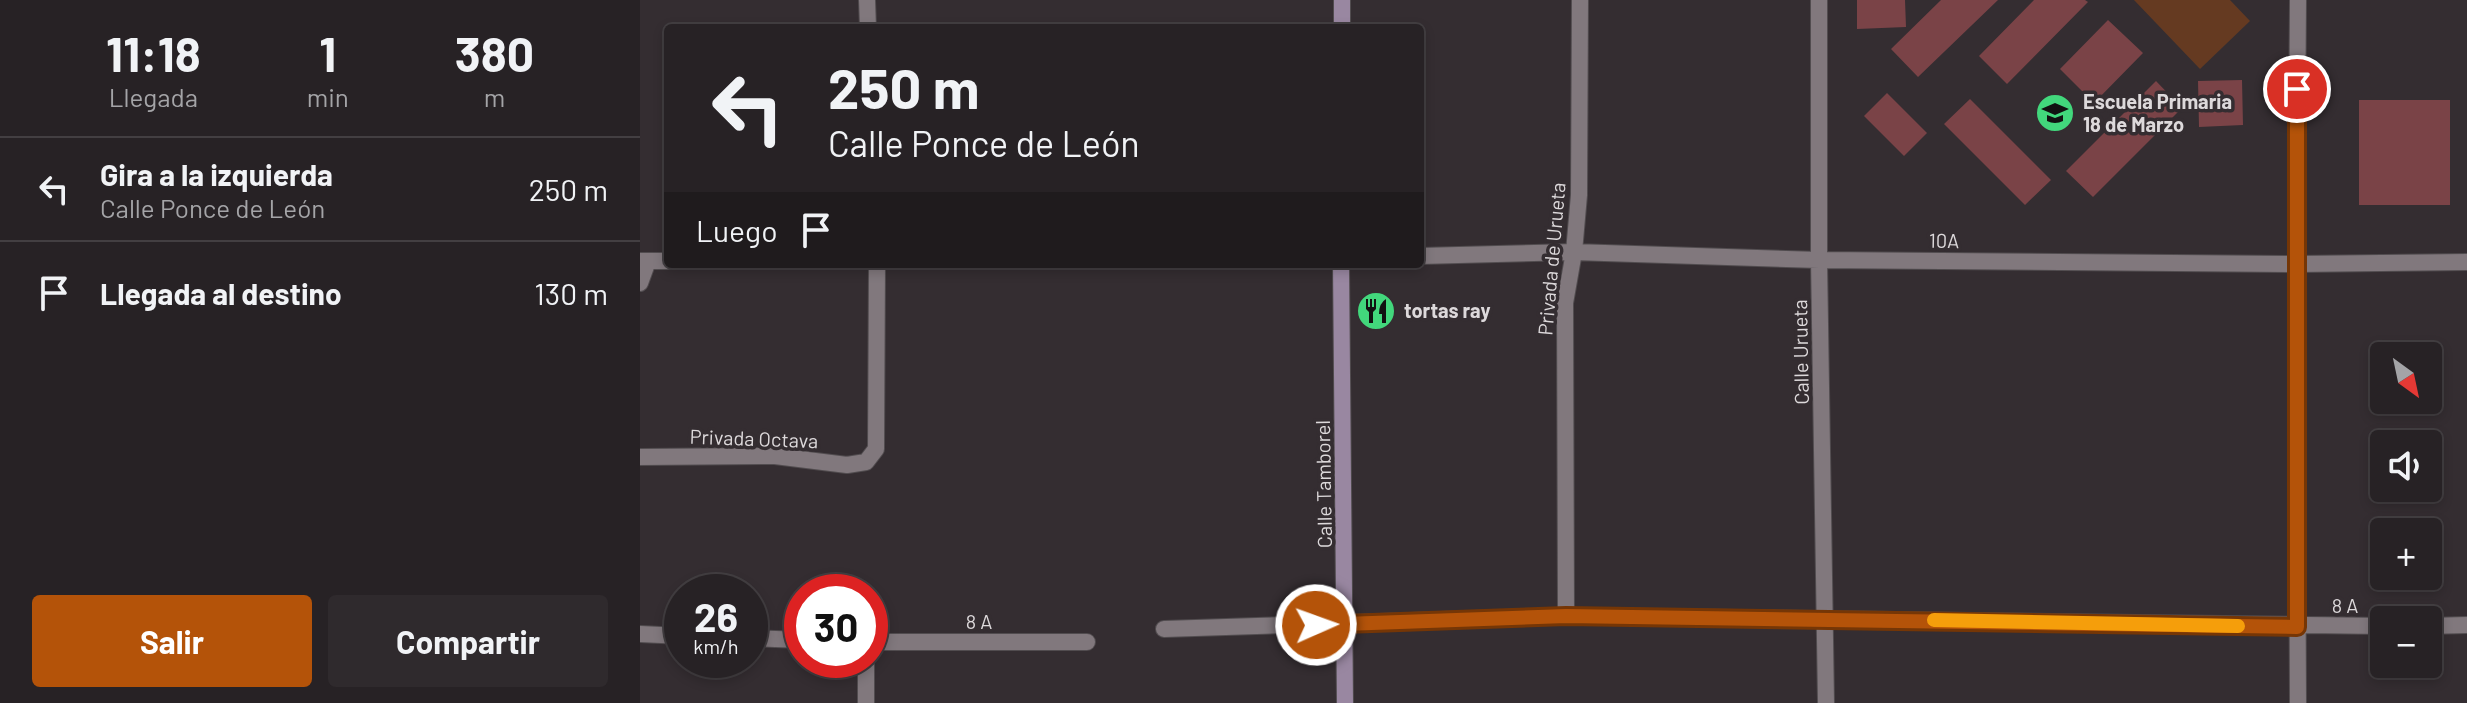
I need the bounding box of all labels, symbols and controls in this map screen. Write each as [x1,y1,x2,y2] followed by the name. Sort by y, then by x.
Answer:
[106,24,201,82] text: 11:18
[319,24,336,82] text: 1
[455,24,534,82] text: 380
[828,53,979,120] text: 250 m
[2263,55,2331,123] pin
[696,56,800,160] icon: left
[2275,67,2319,111] icon: arrive
[109,81,198,112] text: Llegada
[307,81,349,112] text: min
[484,81,505,112] text: m
[2083,89,2232,136] place label: Escuela Primaria 18 de Marzo
[2034,92,2076,134] school or university icon: Escuela Primaria 18 de Marzo
[828,121,1140,164] text: Calle Ponce de León
[100,156,333,192] text: Gira a la izquierda
[32,167,76,211] icon: left
[529,171,608,207] text: 250 m
[1532,181,1570,336] street label: Privada de Urueta
[100,192,325,223] text: Calle Ponce de León
[794,208,838,252] icon: arrive
[696,212,778,248] text: Luego
[1929,228,1959,252] street label: 10A
[32,271,76,315] icon: arrive
[100,275,342,311] text: Llegada al destino
[534,275,608,311] text: 130 m
[1355,290,1397,332] restaurant icon: tortas ray
[1404,298,1490,322] place label: tortas ray
[1787,299,1813,405] street label: Calle Urueta
[2370,342,2442,414] north arrow
[2370,342,2442,678] map controls
[1310,420,1336,548] street label: Calle Tamborel
[689,424,819,452] street label: Privada Octava
[2370,430,2442,502] button: sound
[2370,518,2442,590] button: +
[784,574,888,678] speed limit sign: 30
[1274,583,1358,667] position arrow
[694,592,738,640] text: 26
[2332,593,2358,617] street label: 8 A
[32,595,312,687] button: Salir
[328,595,608,687] button: Compartir
[2370,606,2442,678] button: −
[966,609,992,633] street label: 8 A
[693,634,739,658] text: km/h

